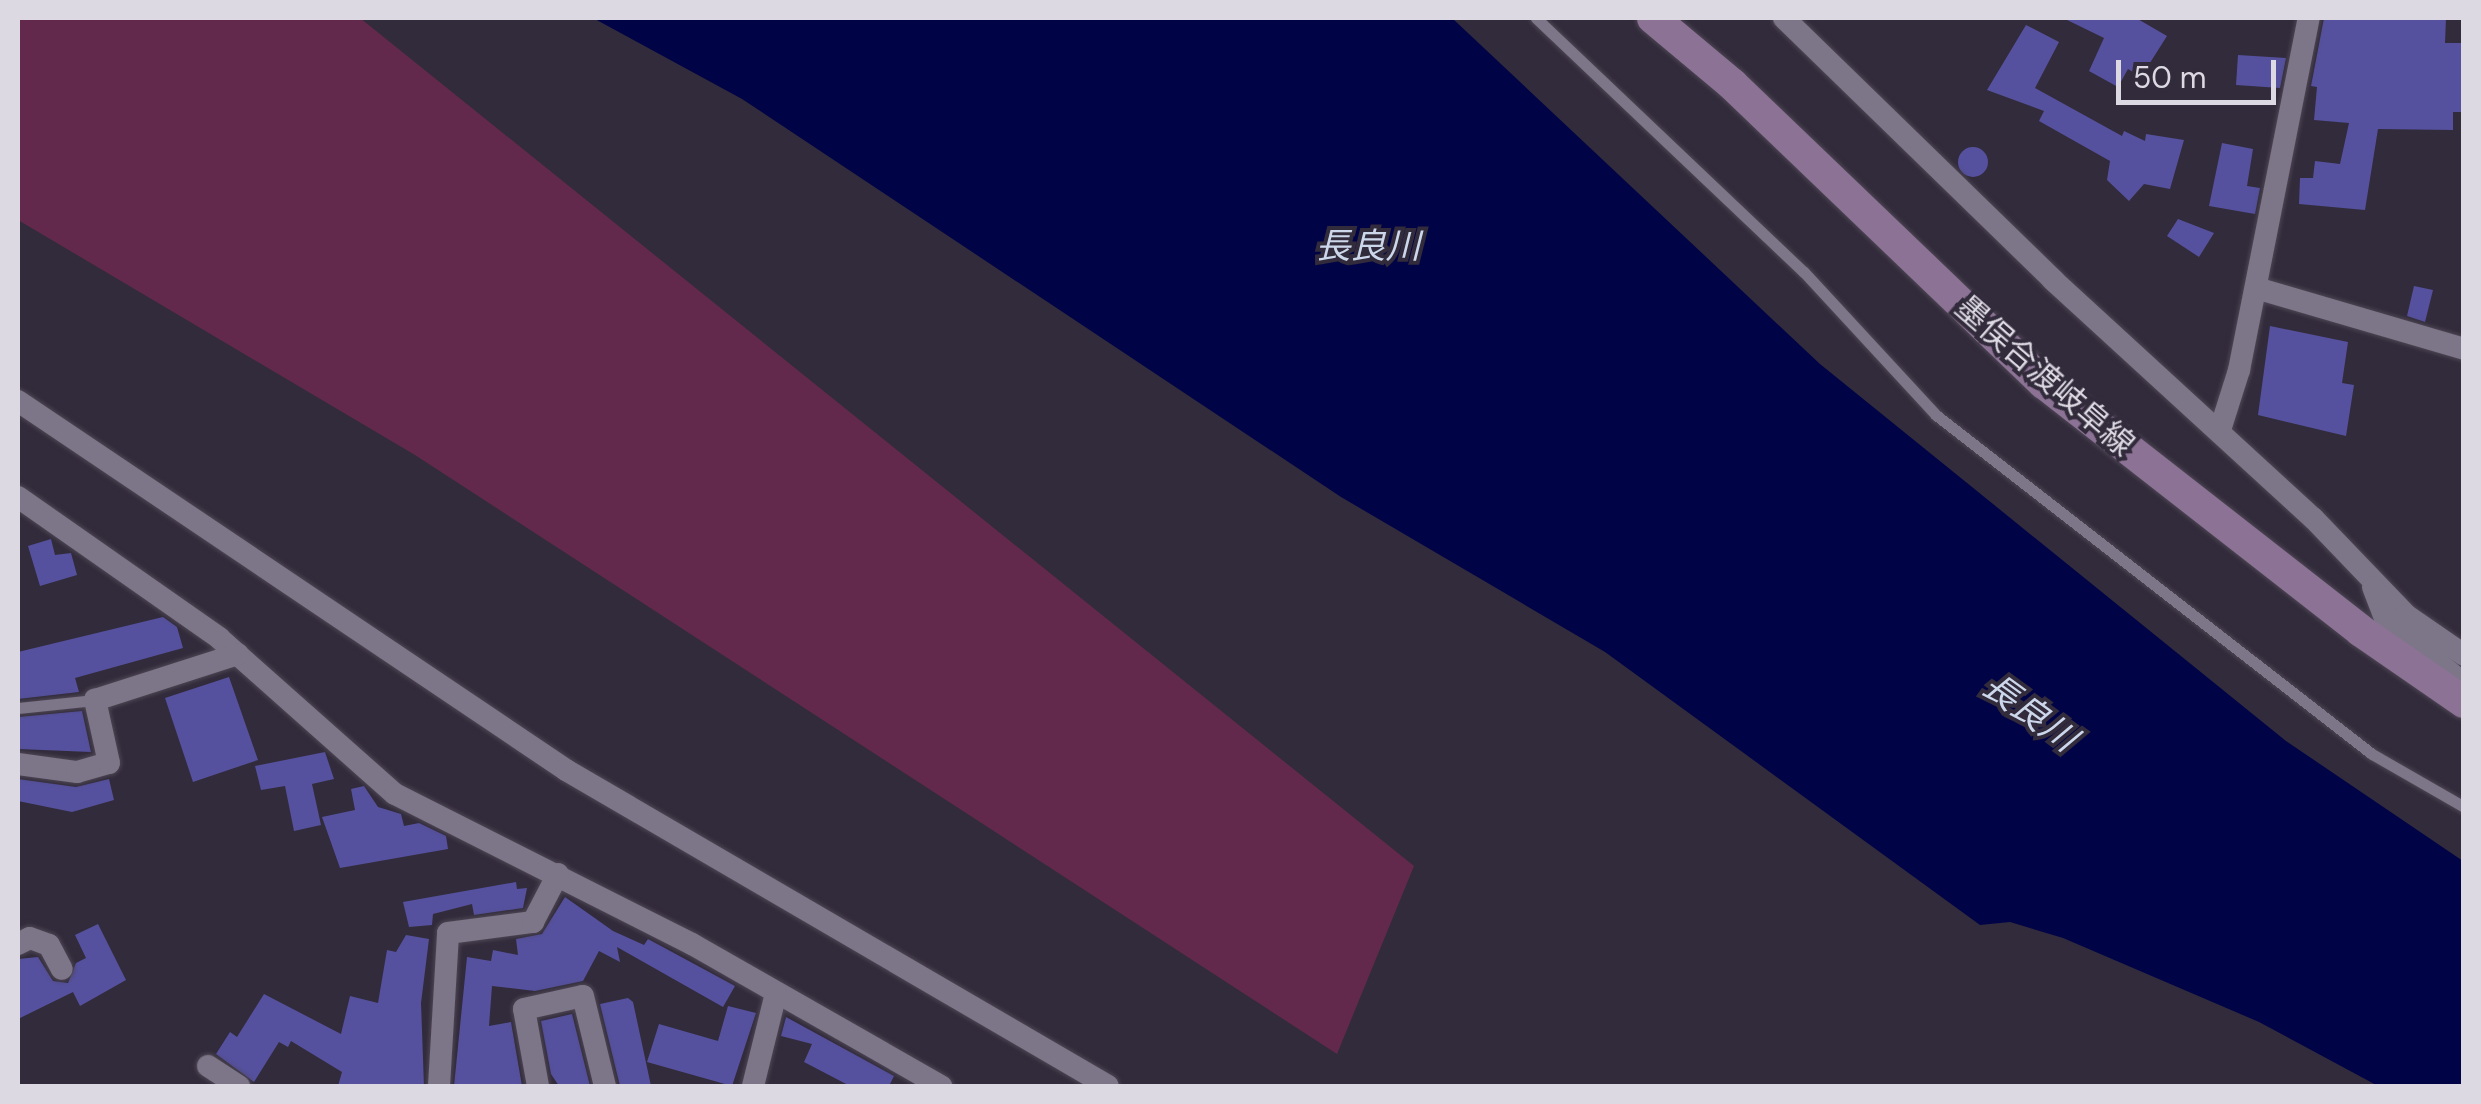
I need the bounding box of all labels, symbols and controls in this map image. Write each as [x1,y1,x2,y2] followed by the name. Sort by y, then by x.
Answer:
[2121,40,2281,102] scale bar
[2133,58,2207,97] text: 50 m
[1316,225,1420,267] water label: 長良川
[1948,288,2142,464] street label: 墨俣合渡岐阜線
[1975,664,2085,760] water label: 長良川

